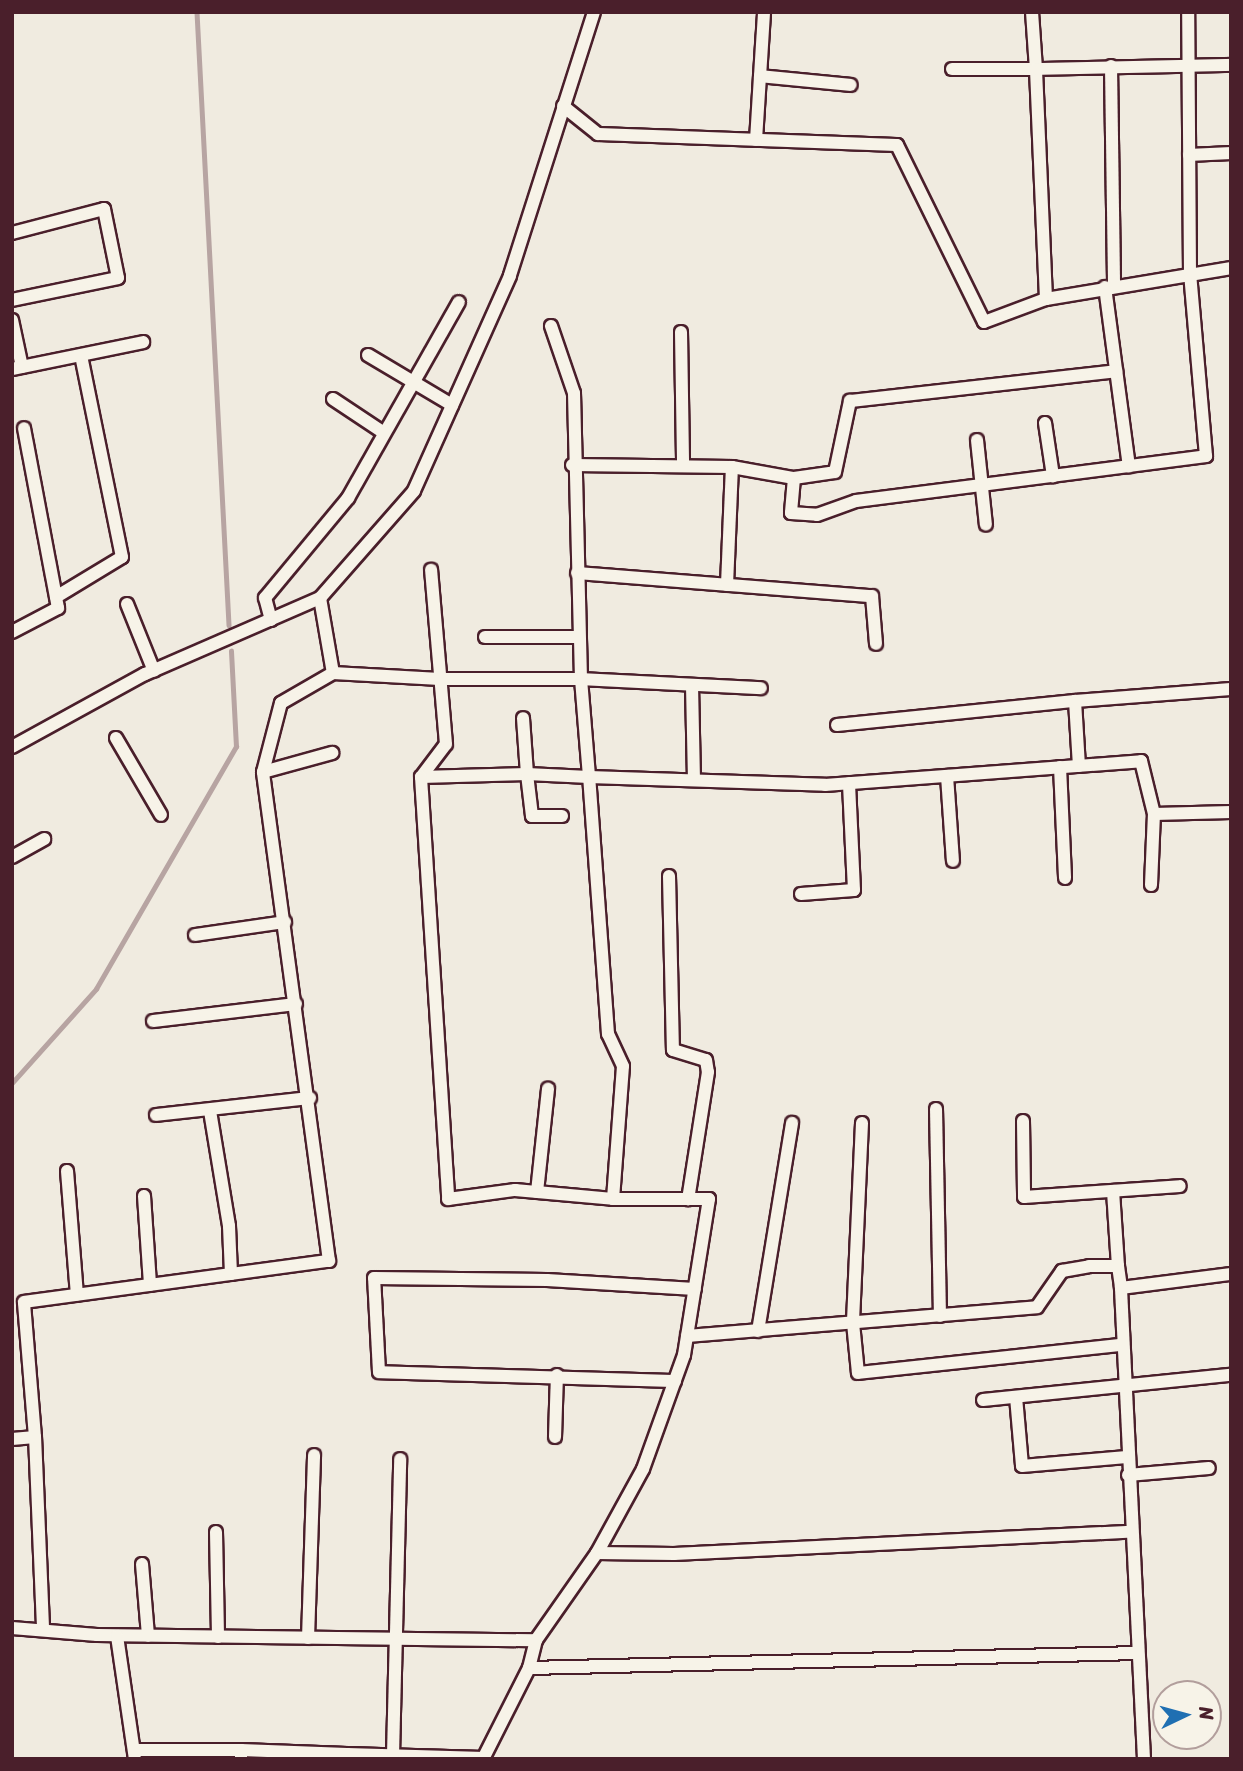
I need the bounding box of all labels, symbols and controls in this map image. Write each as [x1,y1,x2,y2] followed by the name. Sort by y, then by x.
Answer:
[1152,1680,1222,1750] north arrow
[1189,1705,1223,1721] text: N

